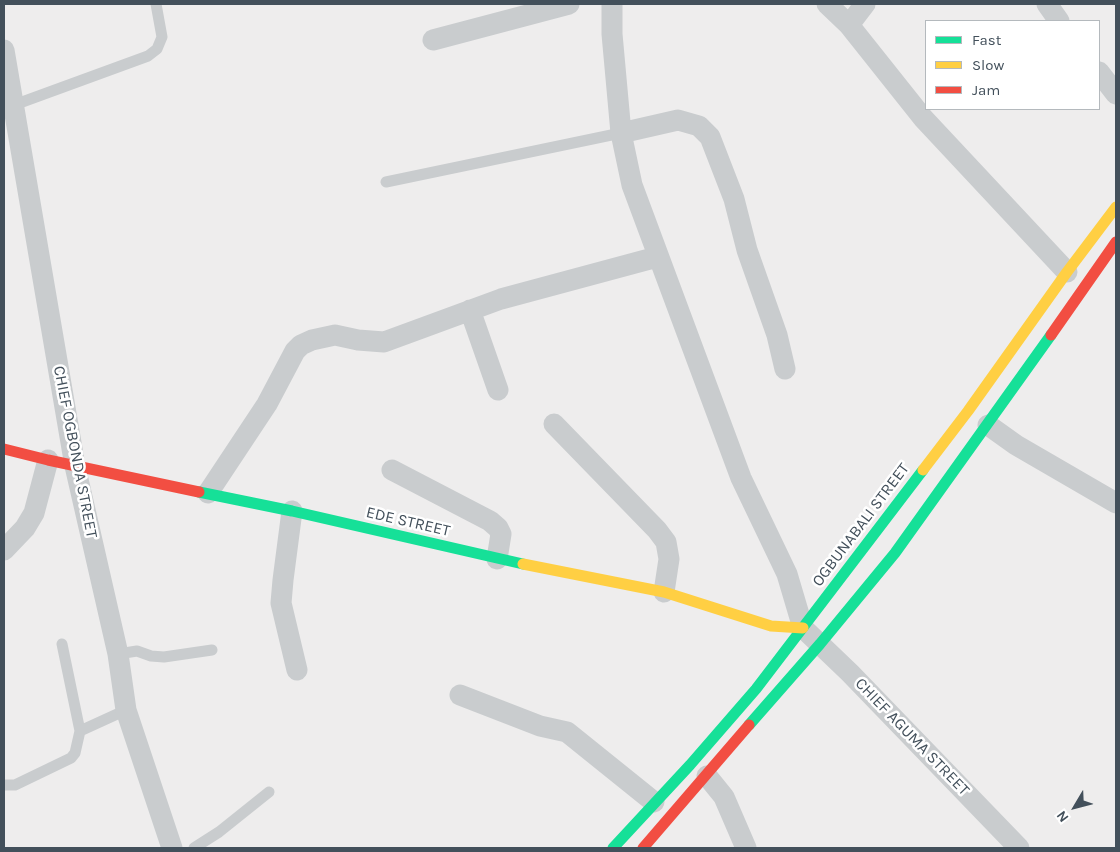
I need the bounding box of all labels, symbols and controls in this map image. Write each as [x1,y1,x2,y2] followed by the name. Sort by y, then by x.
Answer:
[925,20,1100,110] legend
[972,31,1001,49] text: Fast
[972,56,1004,74] text: Slow
[972,81,1000,99] text: Jam
[49,364,101,540] street label: CHIEF OGBONDA STREET
[808,460,914,590] street label: OGBUNABALI STREET
[364,503,452,541] street label: EDE STREET
[851,674,973,800] street label: CHIEF AGUMA STREET
[1050,782,1100,832] north arrow
[1053,807,1072,825] text: N

